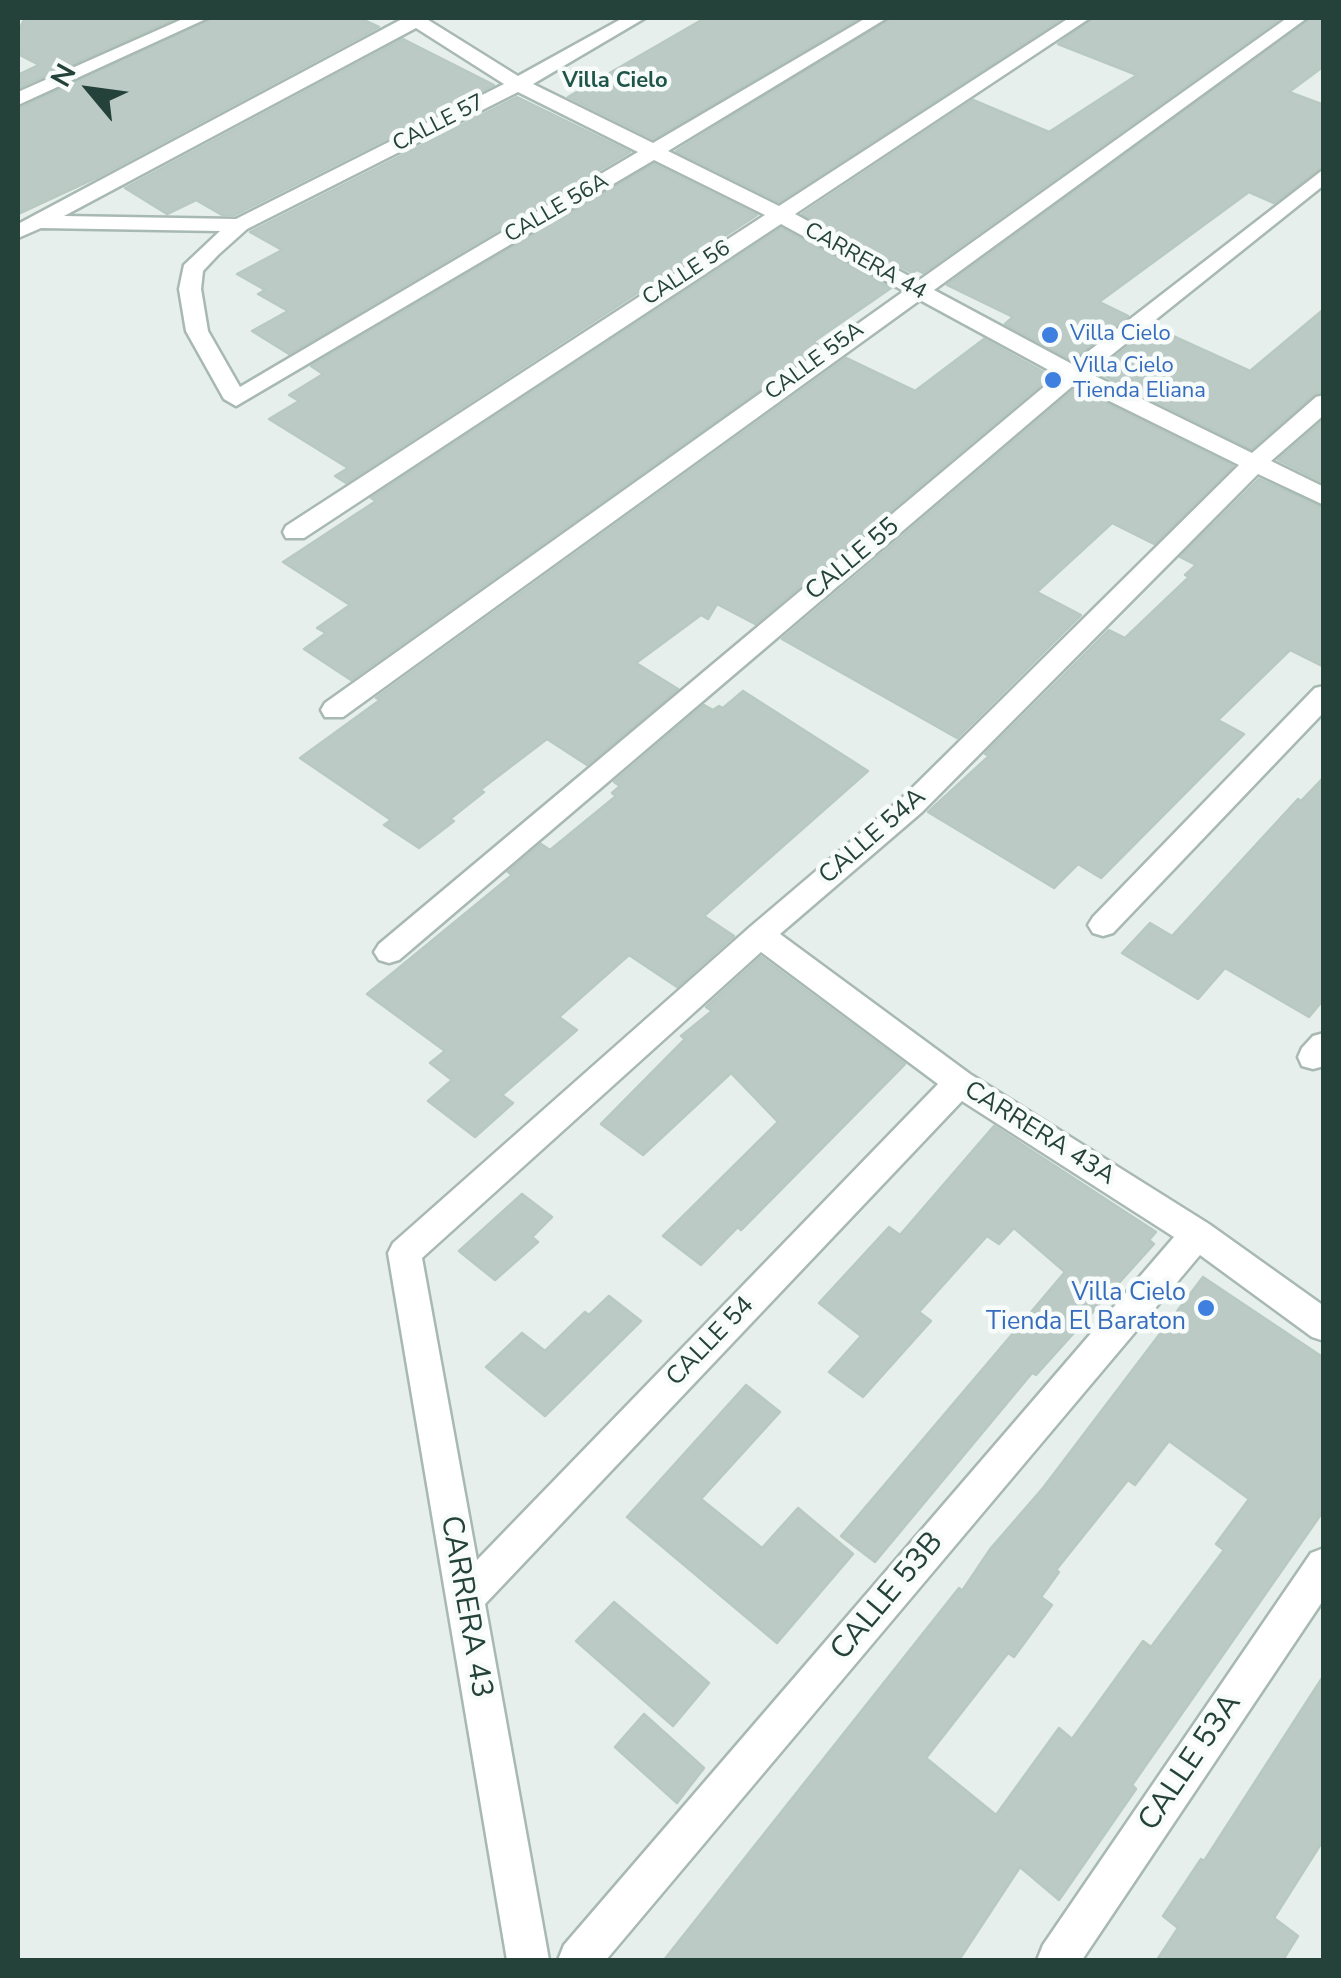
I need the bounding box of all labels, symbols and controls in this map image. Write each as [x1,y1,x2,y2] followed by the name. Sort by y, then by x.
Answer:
[40,40,140,140] north arrow
[42,57,85,94] text: N
[562,69,668,95] district label: Villa Cielo
[389,90,489,158] street label: CALLE 57
[500,169,614,249] street label: CALLE 56A
[799,218,931,306] street label: CARRERA 44
[638,236,736,312] street label: CALLE 56
[761,317,869,407] street label: CALLE 55A
[1070,322,1171,348] place label: Villa Cielo
[1039,324,1061,346] marker: Villa Cielo
[1073,354,1206,406] place label: Villa Cielo Tienda Eliana
[1042,369,1064,391] marker: Villa Cielo Tienda Eliana
[800,512,906,608] street label: CALLE 55
[814,783,932,891] street label: CALLE 54A
[958,1076,1120,1192] street label: CARRERA 43A
[986,1279,1186,1338] place label: Villa Cielo Tienda El Baraton
[661,1291,761,1393] street label: CALLE 54
[1195,1297,1217,1319] marker: Villa Cielo Tienda El Baraton
[431,1513,499,1701] street label: CARRERA 43
[824,1526,952,1668] street label: CALLE 53B
[1132,1688,1250,1838] street label: CALLE 53A

